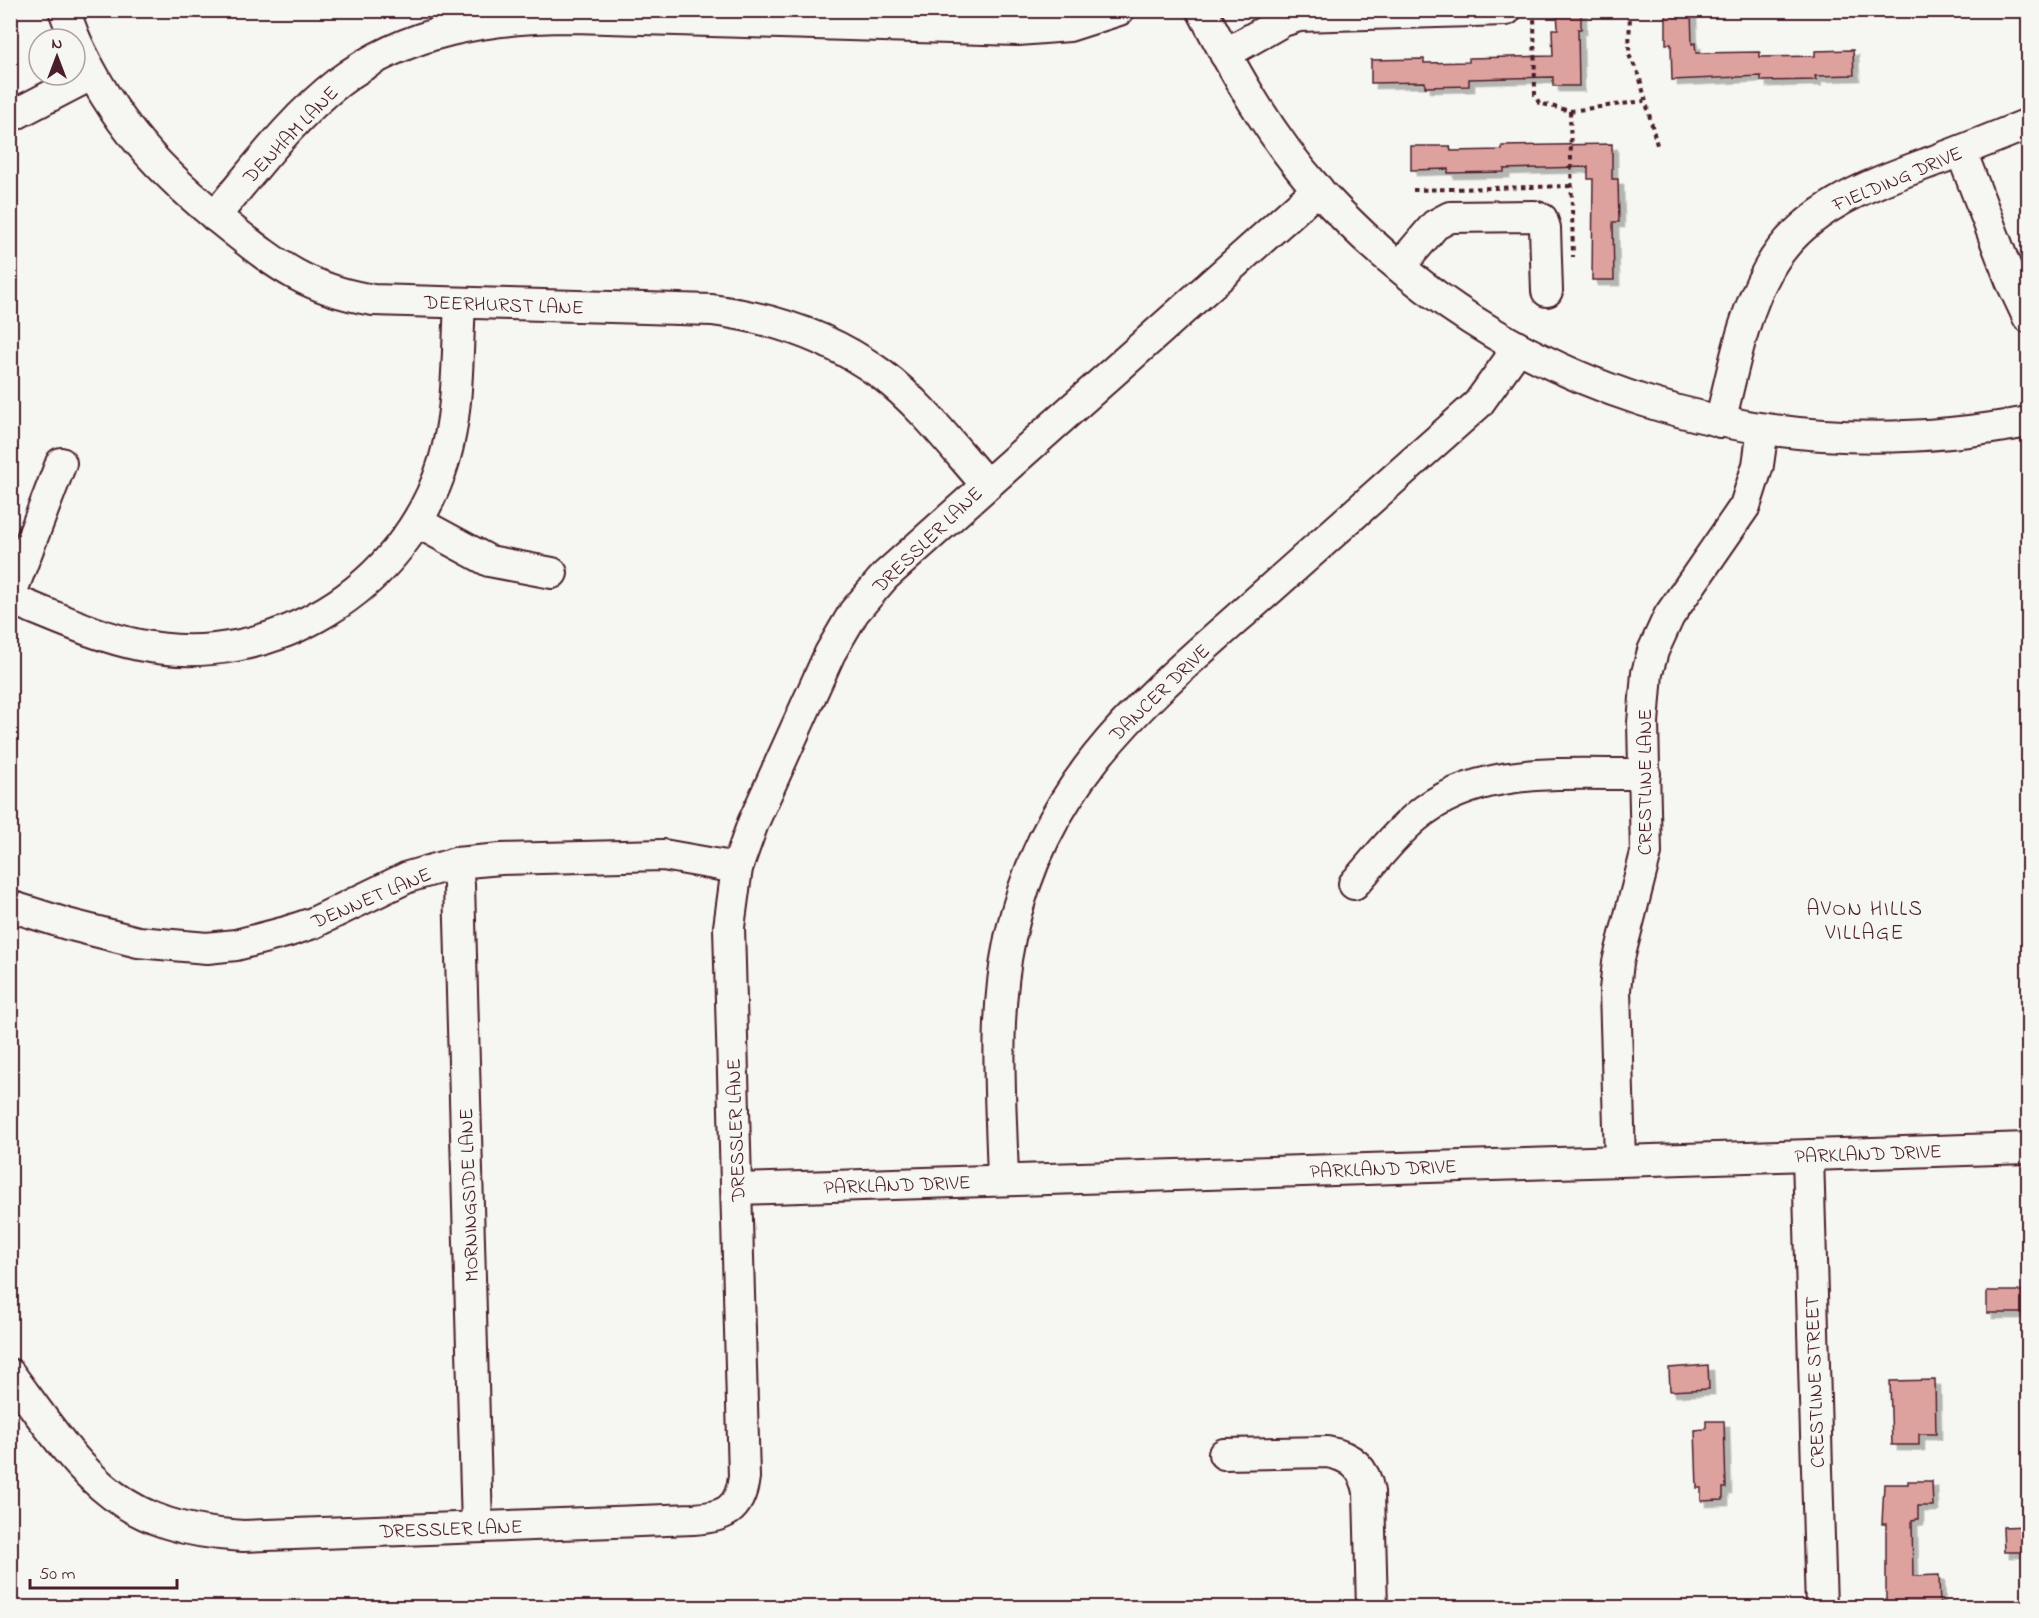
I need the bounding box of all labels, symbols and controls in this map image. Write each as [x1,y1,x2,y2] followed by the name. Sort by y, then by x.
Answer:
[27,27,87,87] north arrow
[52,32,63,56] text: N
[237,80,346,192] street label: DENHAM LANE
[1828,140,1967,221] street label: FIELDING DRIVE
[422,289,584,324] street label: DEERHURST LANE
[866,481,990,602] street label: DRESSLER LANE
[1103,638,1218,750] street label: DANCER DRIVE
[1632,709,1661,855] street label: CRESTLINE LANE
[307,861,436,938] street label: DENNET LANE
[1806,895,1924,949] district label: AVON HILLS VILLAGE
[721,1058,755,1203] street label: DRESSLER LANE
[453,1107,488,1282] street label: MORNINGSIDE LANE
[1794,1138,1942,1173] street label: PARKLAND DRIVE
[1309,1153,1457,1188] street label: PARKLAND DRIVE
[823,1169,971,1204] street label: PARKLAND DRIVE
[1799,1295,1834,1468] street label: CRESTLINE STREET
[378,1514,523,1548] street label: DRESSLER LANE
[30,1552,177,1590] scale bar
[39,1562,76,1588] text: 50 m

